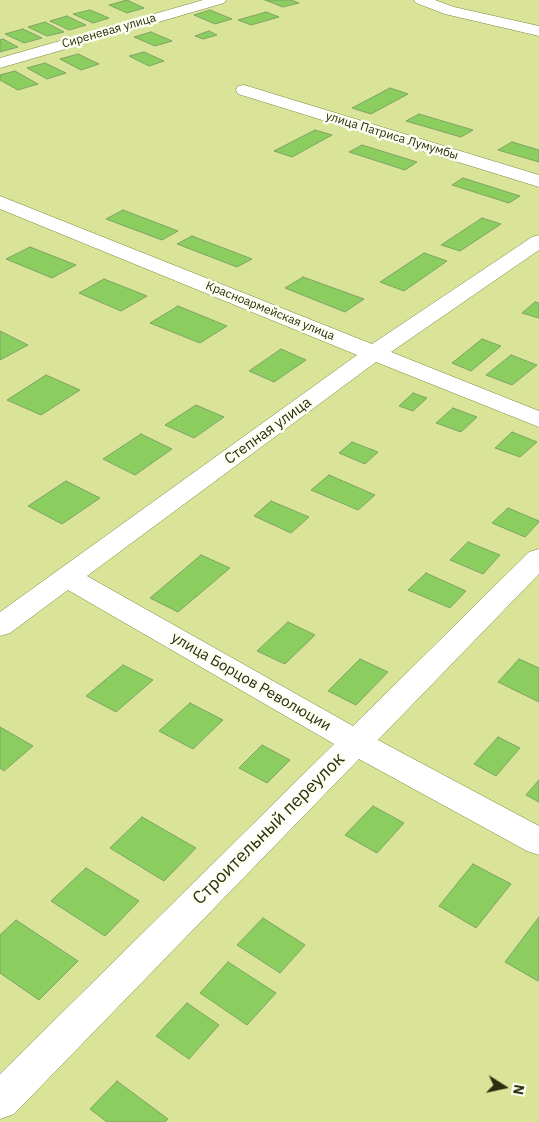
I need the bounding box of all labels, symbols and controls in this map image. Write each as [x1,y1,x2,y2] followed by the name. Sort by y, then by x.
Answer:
[60,11,158,51] street label: Сиреневая улица
[324,109,460,163] street label: улица Патриса Лумумбы
[203,278,337,344] street label: Красноармейская улица
[221,393,315,469] street label: Степная улица
[168,629,334,735] street label: улица Борцов Революции
[188,748,350,910] street label: Строительный переулок
[479,1062,529,1112] north arrow
[509,1083,529,1096] text: N

